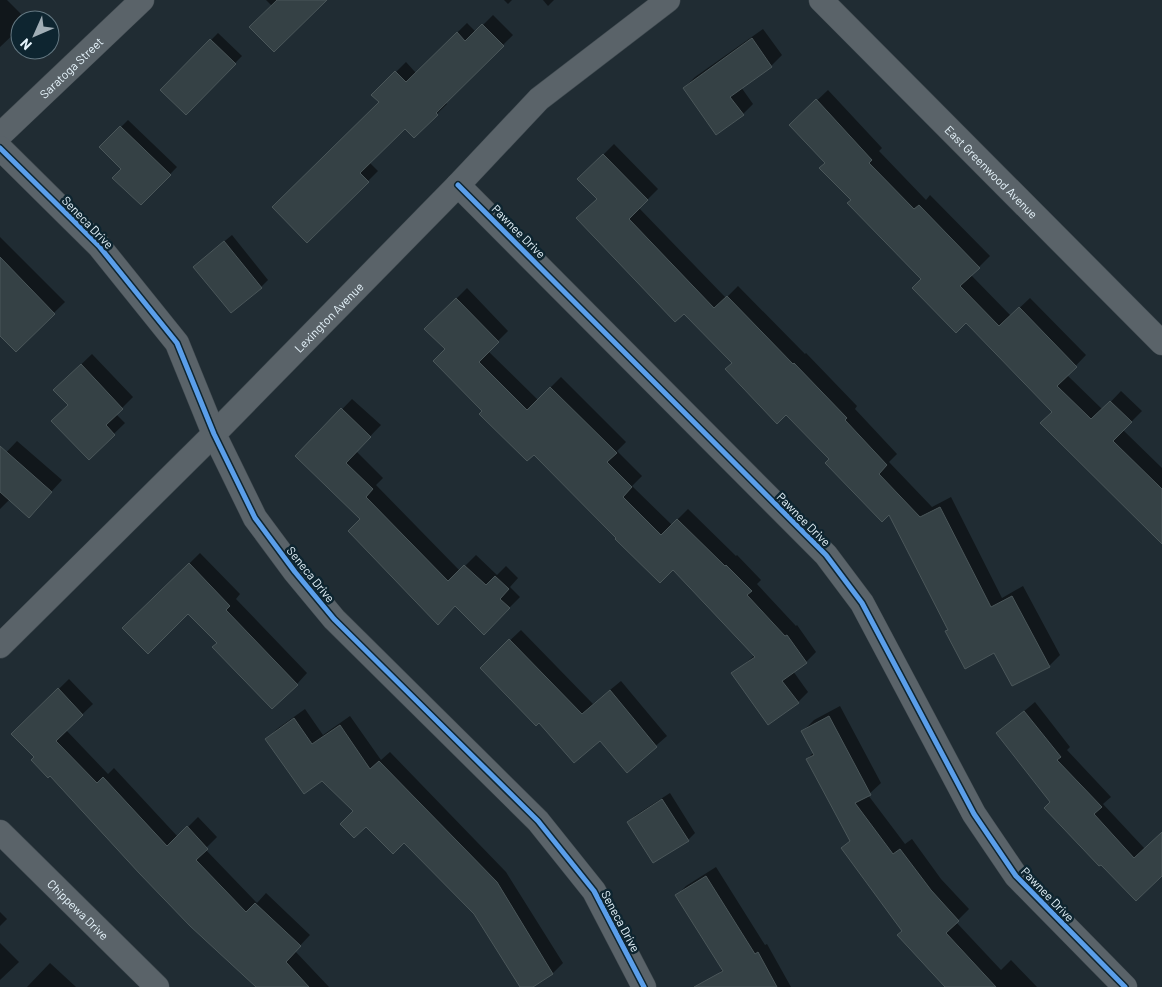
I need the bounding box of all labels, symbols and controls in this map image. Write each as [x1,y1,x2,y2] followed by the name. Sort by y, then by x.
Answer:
[10,10,60,60] north arrow
[36,34,106,101] street label: Saratoga Street
[16,35,35,54] text: N
[942,122,1041,221] street label: East Greenwood Avenue
[59,193,117,251] street label: Seneca Drive
[489,201,549,261] street label: Pawnee Drive
[291,279,366,355] street label: Lexington Avenue
[774,489,834,549] street label: Pawnee Drive
[284,543,338,605] street label: Seneca Drive
[1019,864,1077,924] street label: Pawnee Drive
[45,876,112,942] street label: Chippewa Drive
[599,888,643,954] street label: Seneca Drive

